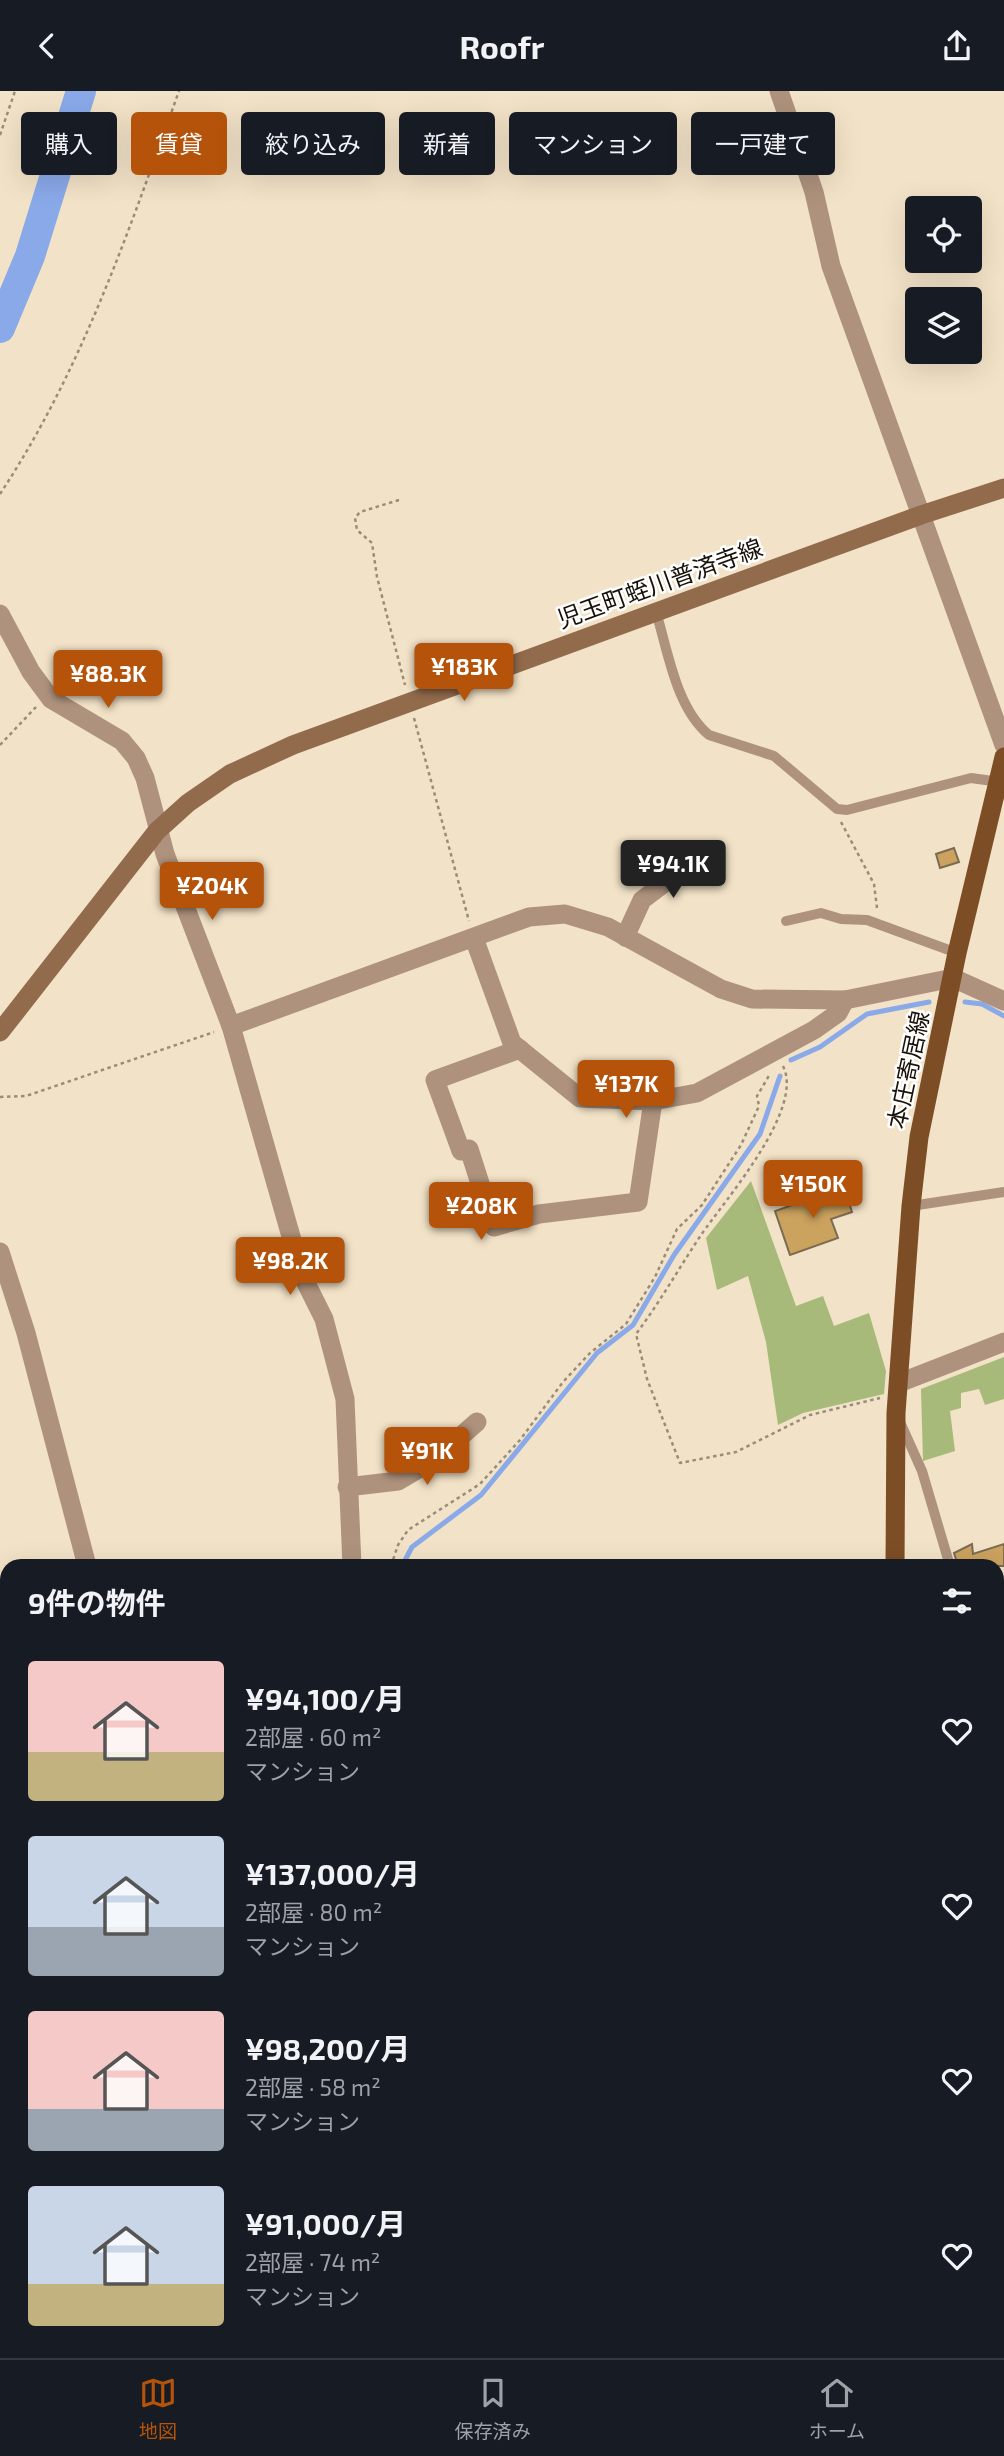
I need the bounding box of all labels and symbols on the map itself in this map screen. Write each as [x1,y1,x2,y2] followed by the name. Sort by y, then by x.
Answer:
[553,532,766,633] street label: 児玉町蛭川普済寺線
[415,643,513,703] pin: ¥183K
[51,651,165,710] pin: ¥88.3K
[616,841,730,900] pin: ¥94.1K
[163,863,261,922] pin: ¥204K
[881,1008,934,1131] street label: 本庄寄居線
[577,1061,675,1120] pin: ¥137K
[764,1161,862,1220] pin: ¥150K
[432,1183,530,1242] pin: ¥208K
[233,1237,347,1297] pin: ¥98.2K
[386,1427,468,1487] pin: ¥91K

